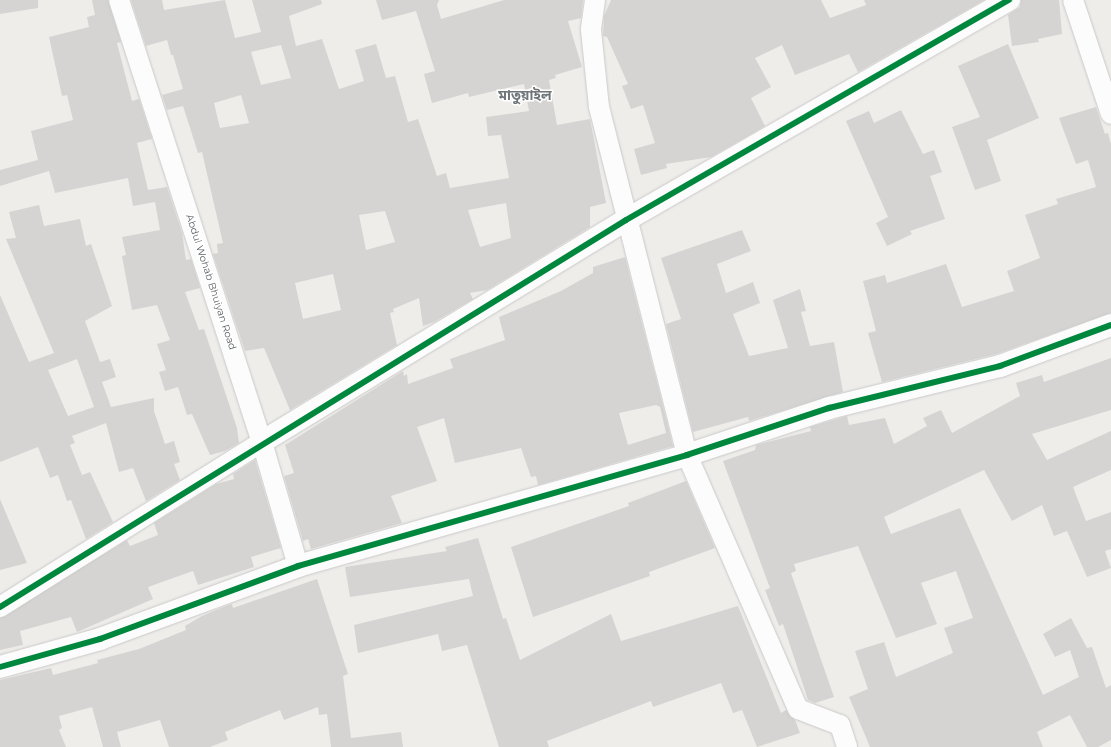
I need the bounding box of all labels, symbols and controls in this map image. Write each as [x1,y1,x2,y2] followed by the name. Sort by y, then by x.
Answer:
[498,87,552,103] district label: মাতুয়াইল
[183,213,239,351] street label: Abdul Wohab Bhuiyan Road

